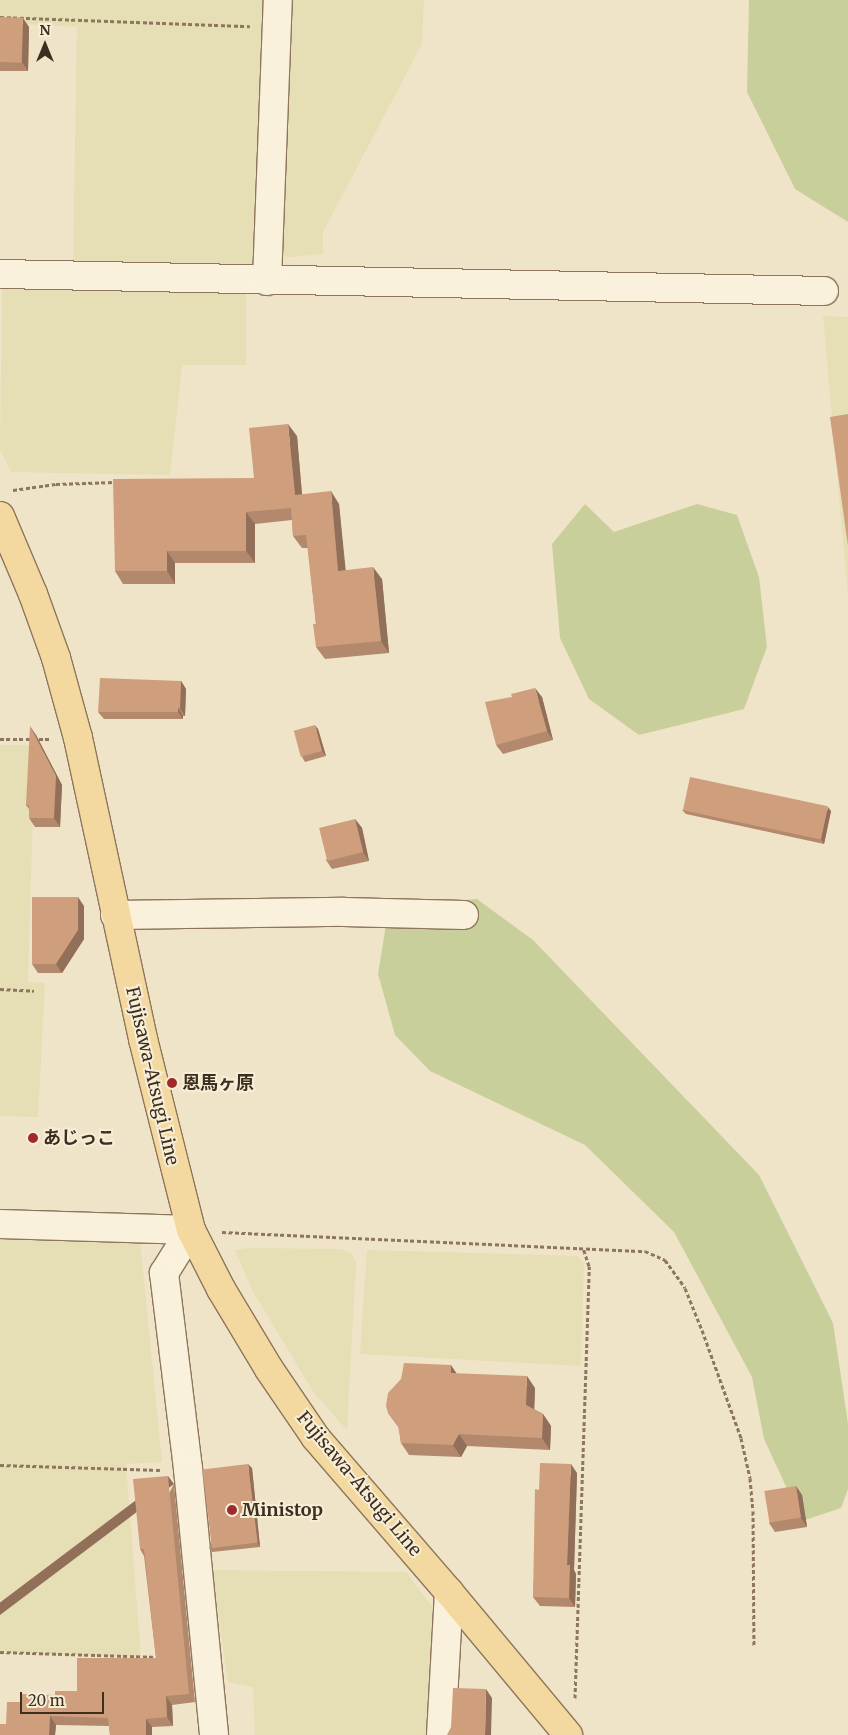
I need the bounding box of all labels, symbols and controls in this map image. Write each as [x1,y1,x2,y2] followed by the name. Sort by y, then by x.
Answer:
[20,20,70,70] north arrow
[39,21,51,39] text: N
[121,985,183,1167] street label: Fujisawa-Atsugi Line
[182,1072,254,1094] place label: 恩馬ヶ原
[166,1077,178,1089] marker: 恩馬ヶ原
[43,1127,115,1149] place label: あじっこ
[27,1132,39,1144] marker: あじっこ
[292,1407,426,1561] street label: Fujisawa-Atsugi Line
[242,1499,323,1521] place label: Ministop
[226,1504,238,1516] marker: Ministop
[22,1682,106,1714] scale bar
[28,1691,65,1710] text: 20 m

